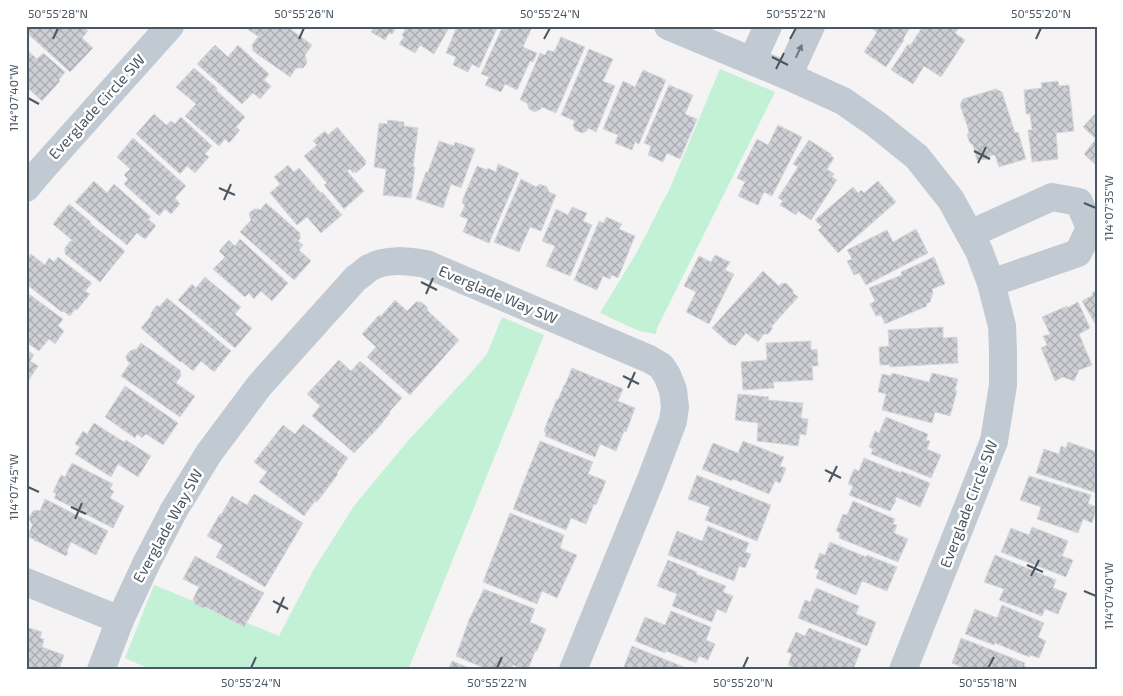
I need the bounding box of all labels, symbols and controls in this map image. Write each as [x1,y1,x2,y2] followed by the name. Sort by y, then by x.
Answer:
[28,6,88,20] text: 50°55'28"N
[274,6,334,20] text: 50°55'26"N
[520,6,580,20] text: 50°55'24"N
[766,6,826,20] text: 50°55'22"N
[1011,6,1071,20] text: 50°55'20"N
[796,44,804,58] one-way arrow
[44,50,148,163] street label: Everglade Circle SW
[6,64,20,132] text: 114°07'40"W
[1101,175,1115,241] text: 114°07'35"W
[436,261,560,327] street label: Everglade Way SW
[935,437,1001,570] street label: Everglade Circle SW
[6,454,20,520] text: 114°07'45"W
[128,466,206,585] street label: Everglade Way SW
[1101,562,1115,630] text: 114°07'40"W
[221,675,281,689] text: 50°55'24"N
[467,675,527,689] text: 50°55'22"N
[713,675,773,689] text: 50°55'20"N
[959,675,1017,689] text: 50°55'18"N

